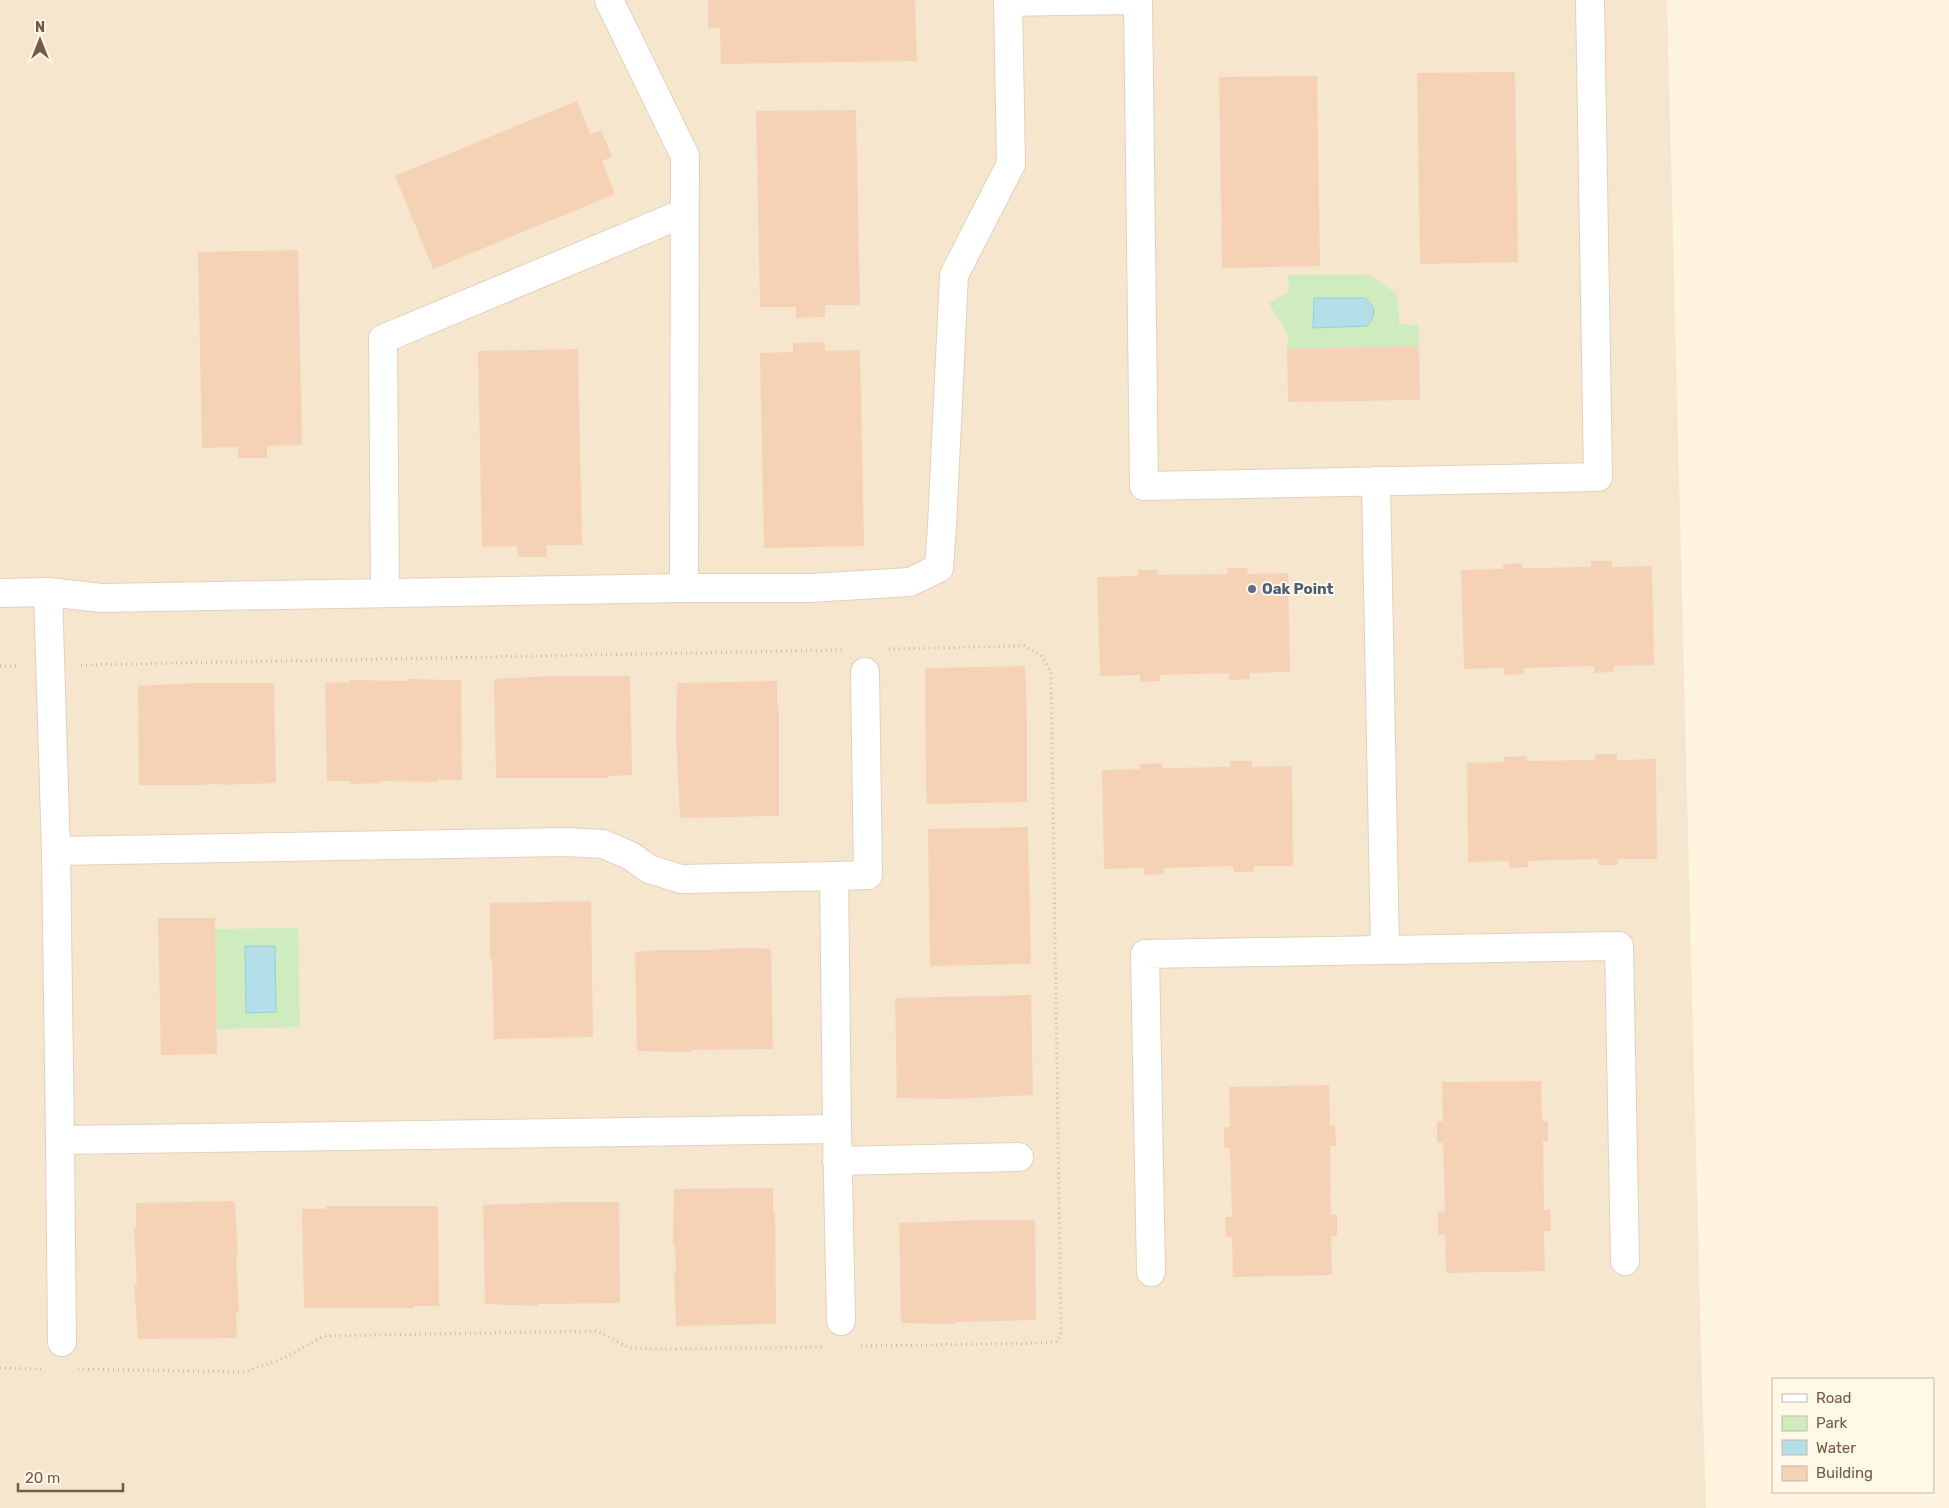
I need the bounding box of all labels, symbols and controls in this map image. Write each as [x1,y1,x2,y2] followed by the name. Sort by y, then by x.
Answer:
[15,15,65,65] north arrow
[35,19,45,36] text: N
[1262,580,1334,598] place label: Oak Point
[1246,583,1258,595] marker: Oak Point
[1772,1378,1934,1493] legend
[1816,1389,1852,1407] text: Road
[1816,1414,1847,1432] text: Park
[1816,1439,1856,1457] text: Water
[18,1460,122,1492] scale bar
[1816,1464,1873,1482] text: Building
[25,1469,60,1487] text: 20 m

